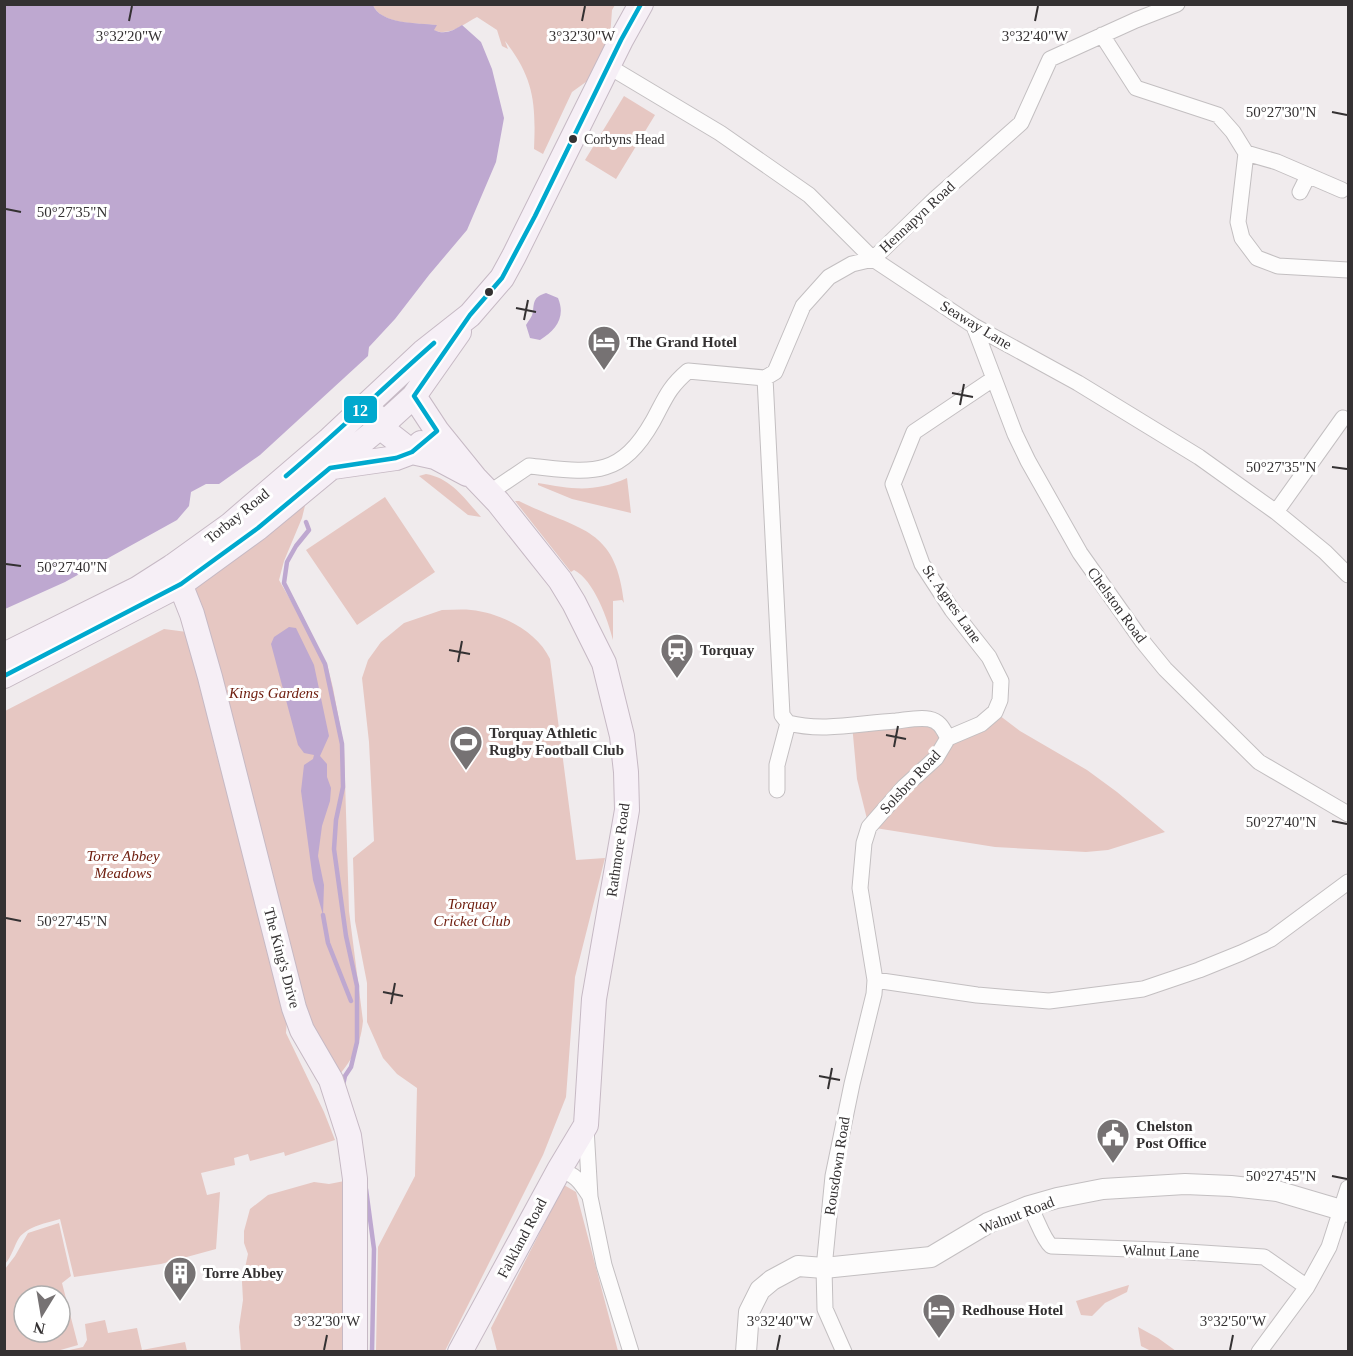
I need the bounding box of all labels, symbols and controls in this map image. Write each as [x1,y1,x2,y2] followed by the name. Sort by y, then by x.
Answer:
[96,28,163,44] text: 3°32'20"W
[549,28,616,44] text: 3°32'30"W
[1002,28,1069,44] text: 3°32'40"W
[1246,104,1316,120] text: 50°27'30"N
[584,132,665,147] place label: Corbyns Head
[567,133,579,145] marker: Corbyns Head
[876,178,958,256] street label: Hennapyn Road
[37,204,107,220] text: 50°27'35"N
[483,286,495,298] unlabelled marker
[937,297,1015,353] street label: Seaway Lane
[586,324,622,371] hotel icon: The Grand Hotel
[627,334,737,350] place label: The Grand Hotel
[343,395,378,424] line badge: 12
[352,402,368,419] text: 12
[1246,459,1316,475] text: 50°27'35"N
[202,485,273,547] street label: Torbay Road
[37,559,107,575] text: 50°27'40"N
[919,562,985,646] street label: St. Agnes Lane
[1084,564,1150,646] street label: Chelston Road
[659,632,695,679] station icon: Torquay
[700,642,755,658] place label: Torquay
[228,685,319,701] park label: Kings Gardens
[448,724,484,771] sports icon: Torquay Athletic Rugby Football Club
[489,725,624,758] place label: Torquay Athletic Rugby Football Club
[876,746,944,817] street label: Solsbro Road
[603,802,633,898] street label: Rathmore Road
[1246,814,1316,830] text: 50°27'40"N
[86,848,160,881] park label: Torre Abbey Meadows
[433,896,511,929] park label: Torquay Cricket Club
[261,906,303,1010] street label: The King's Drive
[37,913,107,929] text: 50°27'45"N
[821,1115,853,1216] street label: Rousdown Road
[1095,1117,1131,1164] public building icon: Chelston Post Office
[1136,1118,1207,1151] place label: Chelston Post Office
[1246,1168,1316,1184] text: 50°27'45"N
[978,1193,1057,1237] street label: Walnut Road
[494,1195,550,1281] street label: Falkland Road
[1122,1242,1200,1260] street label: Walnut Lane
[162,1255,198,1302] building icon: Torre Abbey
[203,1265,284,1281] place label: Torre Abbey
[12,1284,72,1344] north arrow
[921,1292,957,1339] hotel icon: Redhouse Hotel
[962,1302,1063,1318] place label: Redhouse Hotel
[294,1313,361,1329] text: 3°32'30"W
[747,1313,814,1329] text: 3°32'40"W
[1200,1313,1267,1329] text: 3°32'50"W
[32,1319,47,1338] text: N

